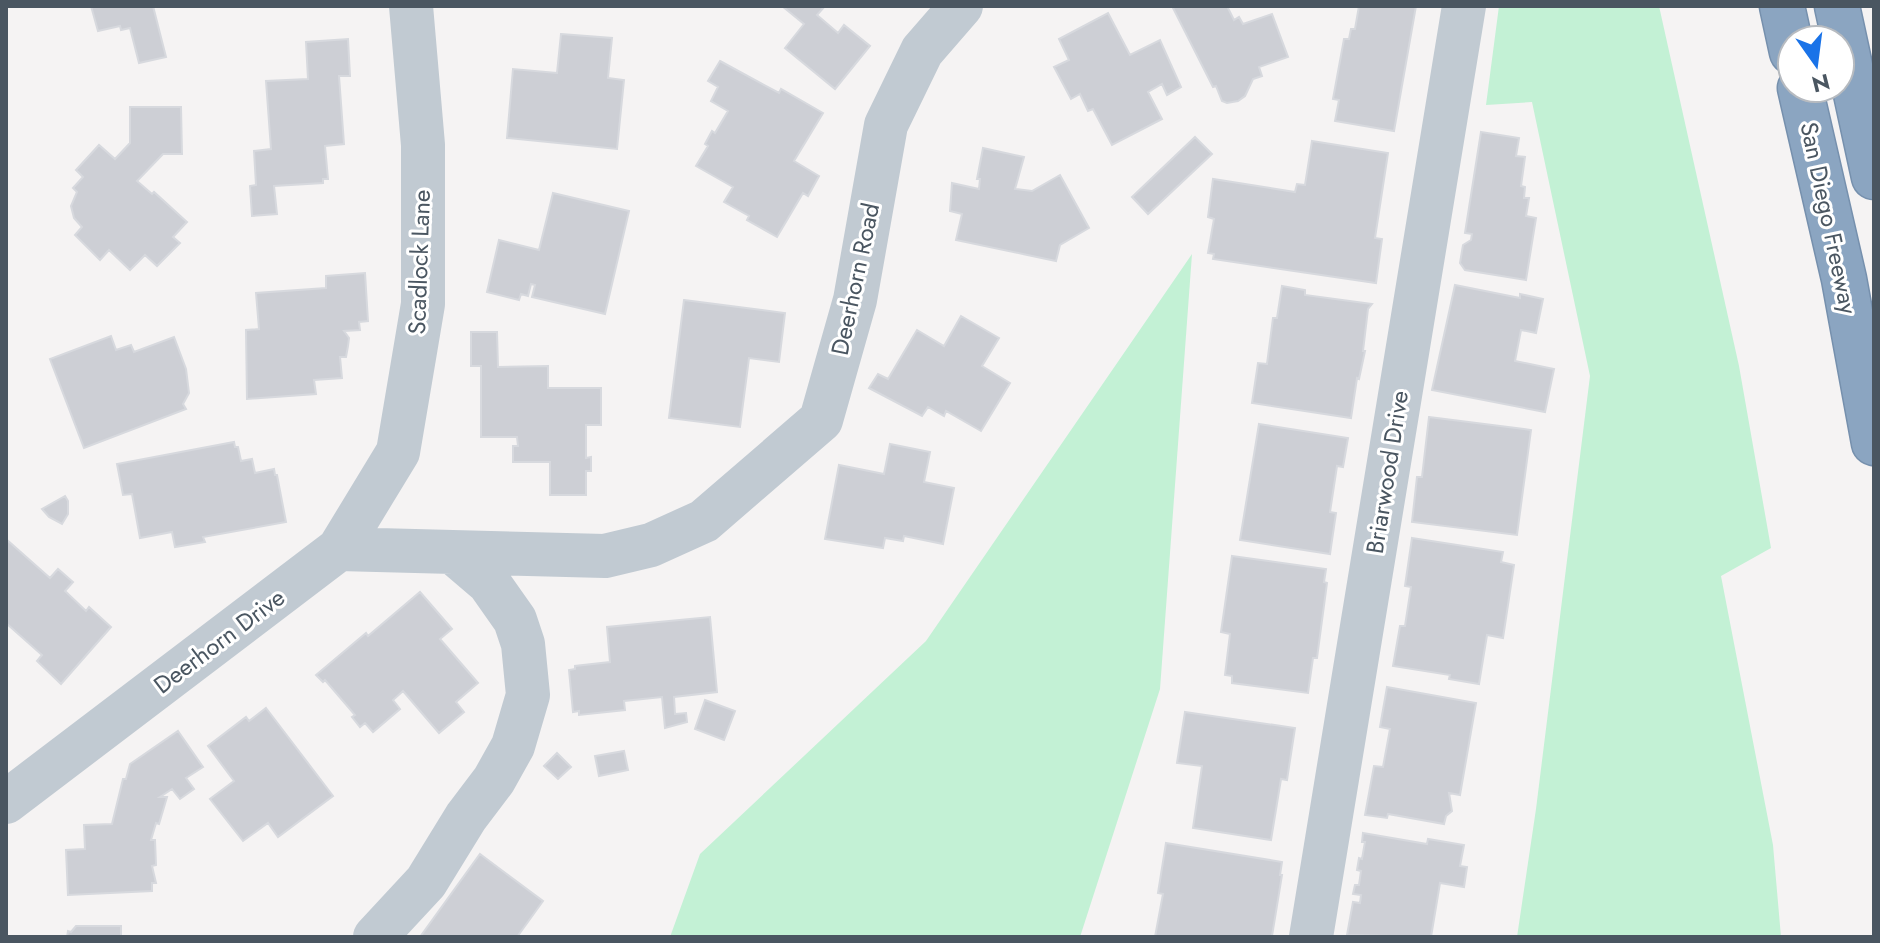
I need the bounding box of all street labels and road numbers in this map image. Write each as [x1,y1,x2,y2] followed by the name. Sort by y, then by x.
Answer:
[1792,119,1867,318] street label: San Diego Freeway
[399,189,439,335] street label: Scadlock Lane
[822,200,888,358] street label: Deerhorn Road
[1357,388,1417,556] street label: Briarwood Drive
[146,580,292,702] street label: Deerhorn Drive

